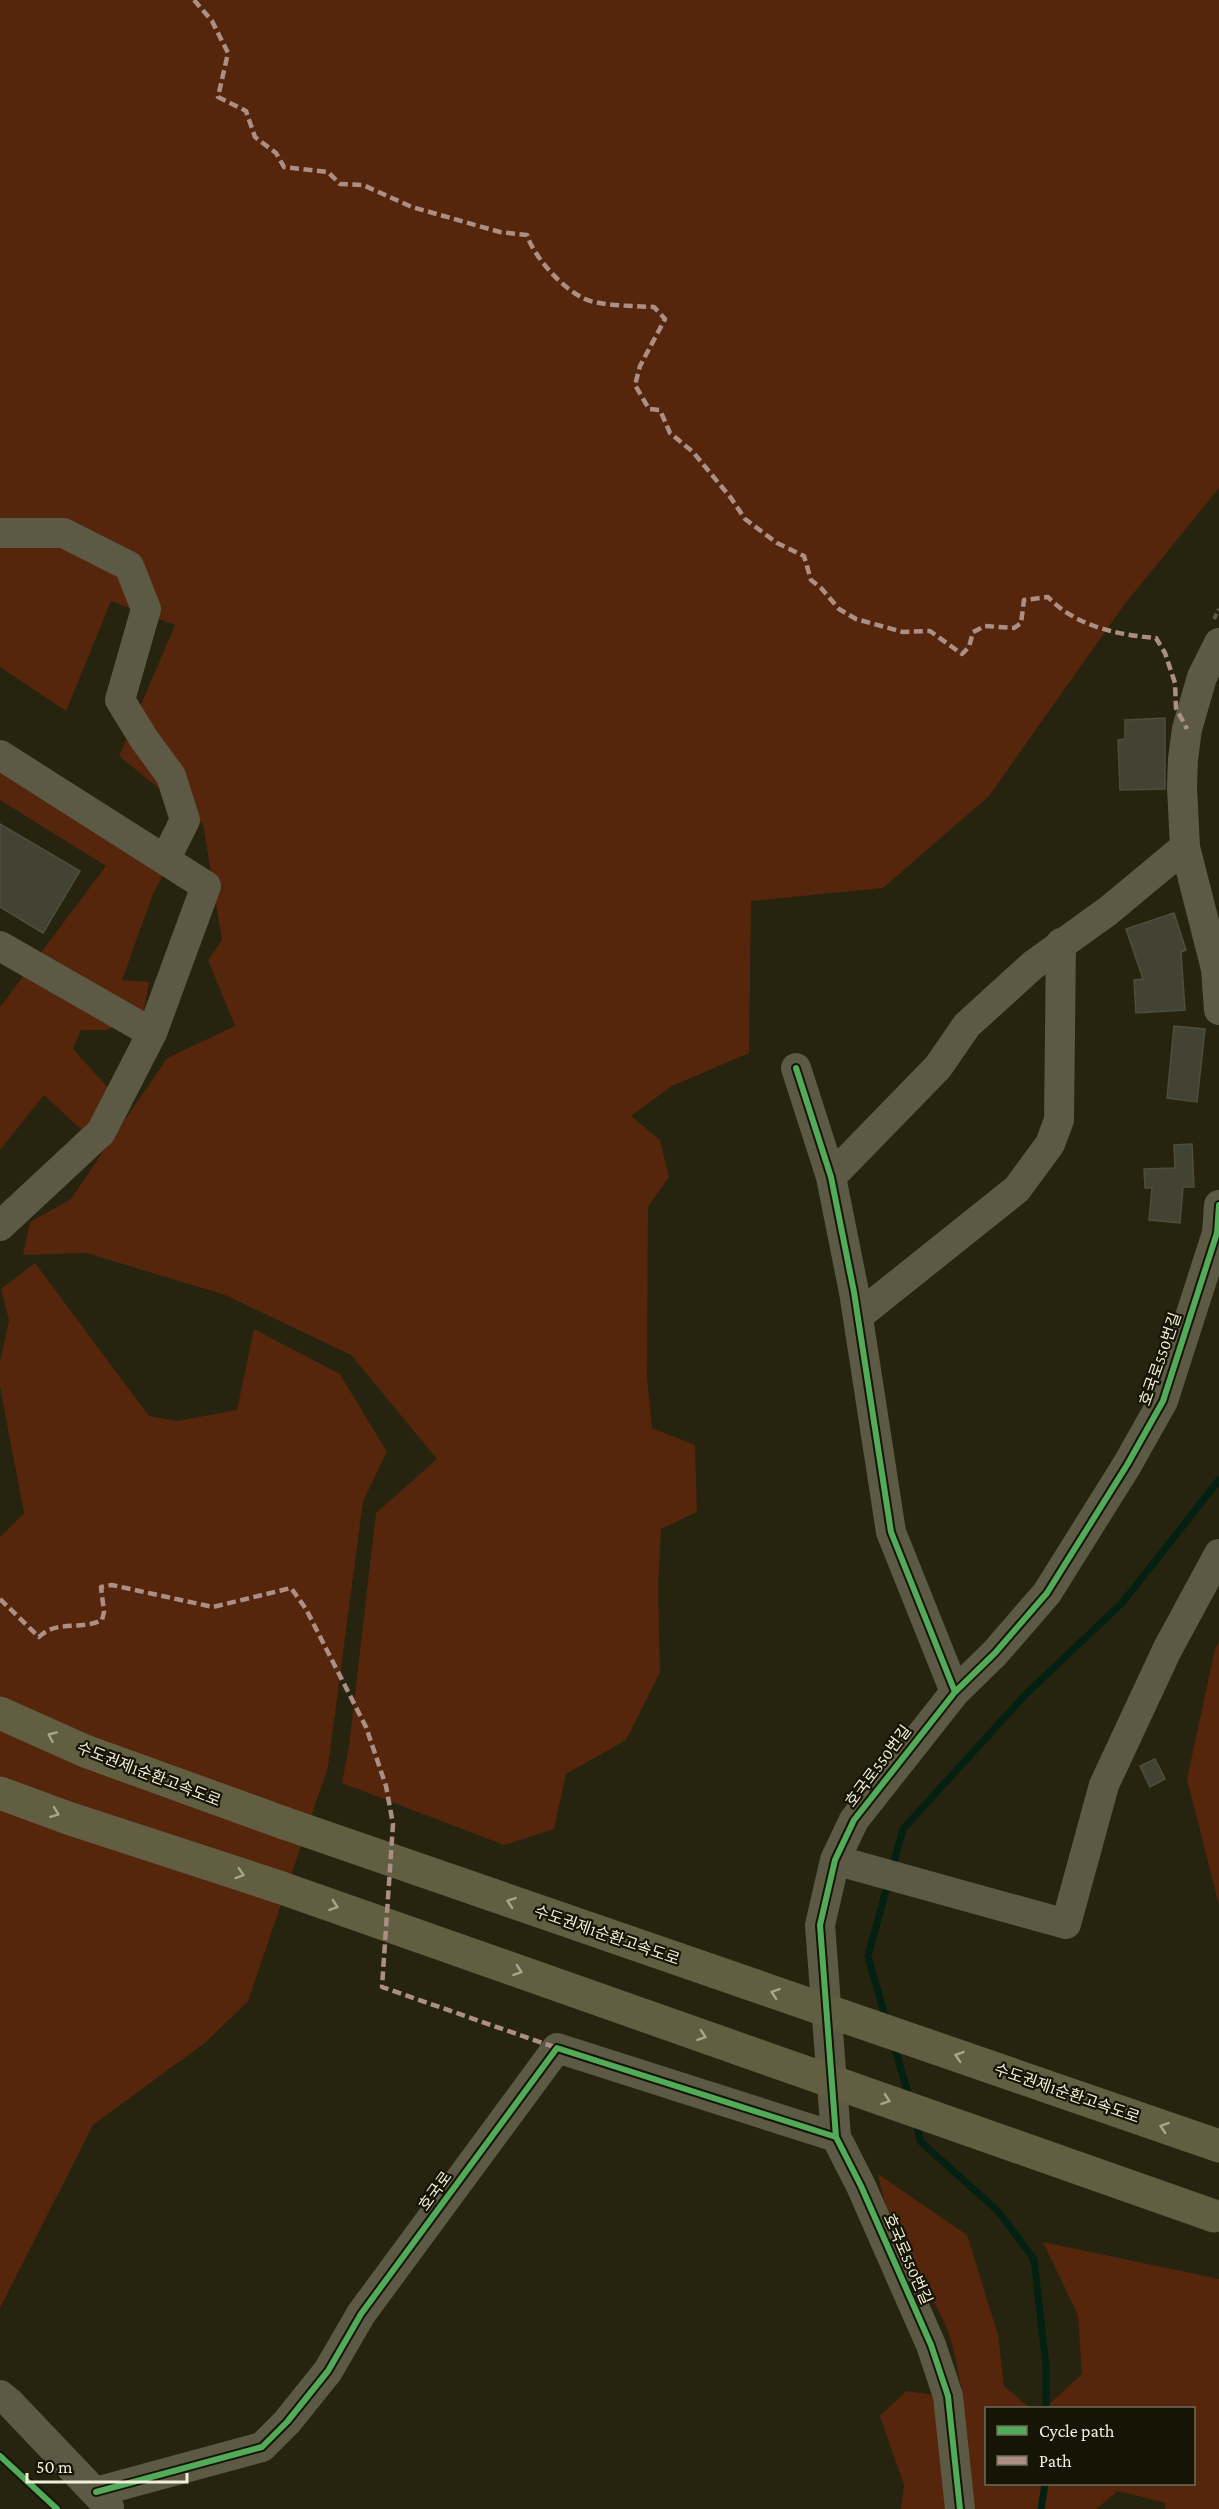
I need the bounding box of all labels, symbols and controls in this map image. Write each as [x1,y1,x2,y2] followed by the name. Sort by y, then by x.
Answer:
[1136,1310,1184,1408] street label: 호국로550번길
[842,1722,914,1810] street label: 호국로550번길
[48,1732,59,1744] one-way arrow
[75,1739,223,1809] street label: 수도권제1순환고속도로
[49,1806,60,1819] one-way arrow
[234,1867,245,1880] one-way arrow
[506,1897,517,1909] one-way arrow
[328,1899,339,1912] one-way arrow
[532,1902,682,1968] street label: 수도권제1순환고속도로
[512,1963,523,1976] one-way arrow
[770,1988,781,2000] one-way arrow
[696,2028,707,2041] one-way arrow
[955,2051,965,2064] one-way arrow
[992,2060,1142,2126] street label: 수도권제1순환고속도로
[880,2093,891,2106] one-way arrow
[1159,2121,1170,2134] one-way arrow
[415,2168,455,2214] street label: 호국로
[880,2211,936,2307] street label: 호국로550번길
[985,2407,1195,2485] legend
[1039,2421,1115,2441] text: Cycle path
[27,2446,188,2484] scale bar
[1039,2451,1072,2471] text: Path
[36,2457,73,2477] text: 50 m

